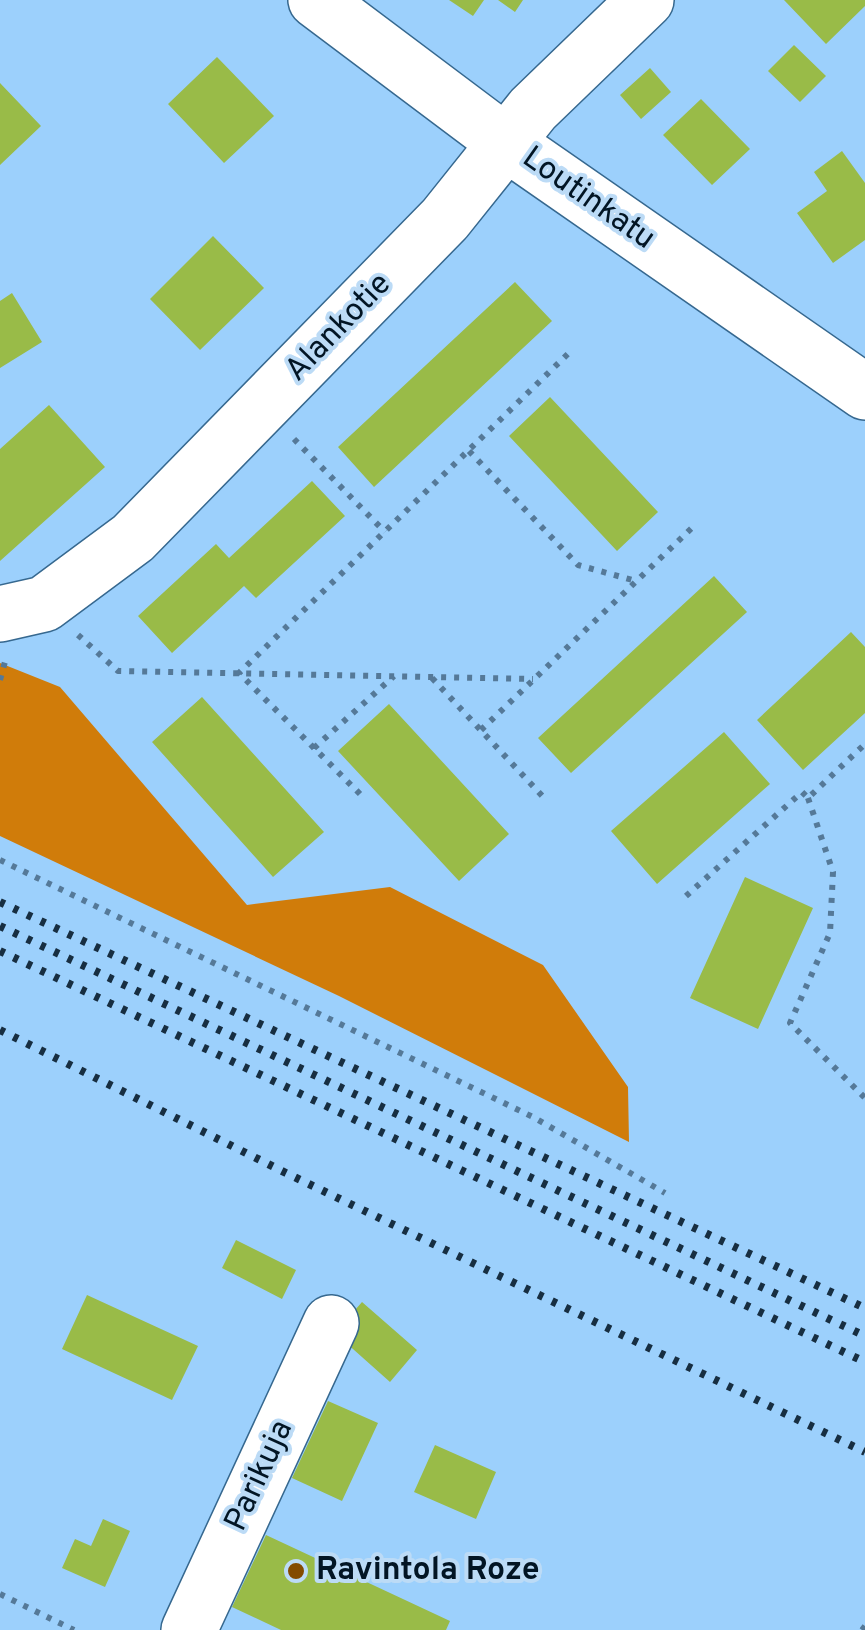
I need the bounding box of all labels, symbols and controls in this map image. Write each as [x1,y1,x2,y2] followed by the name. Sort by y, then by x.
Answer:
[514,139,662,259] street label: Loutinkatu
[277,265,401,391] street label: Alankotie
[217,1414,303,1538] street label: Parikuja
[316,1551,540,1591] place label: Ravintola Roze
[285,1560,307,1582] marker: Ravintola Roze

